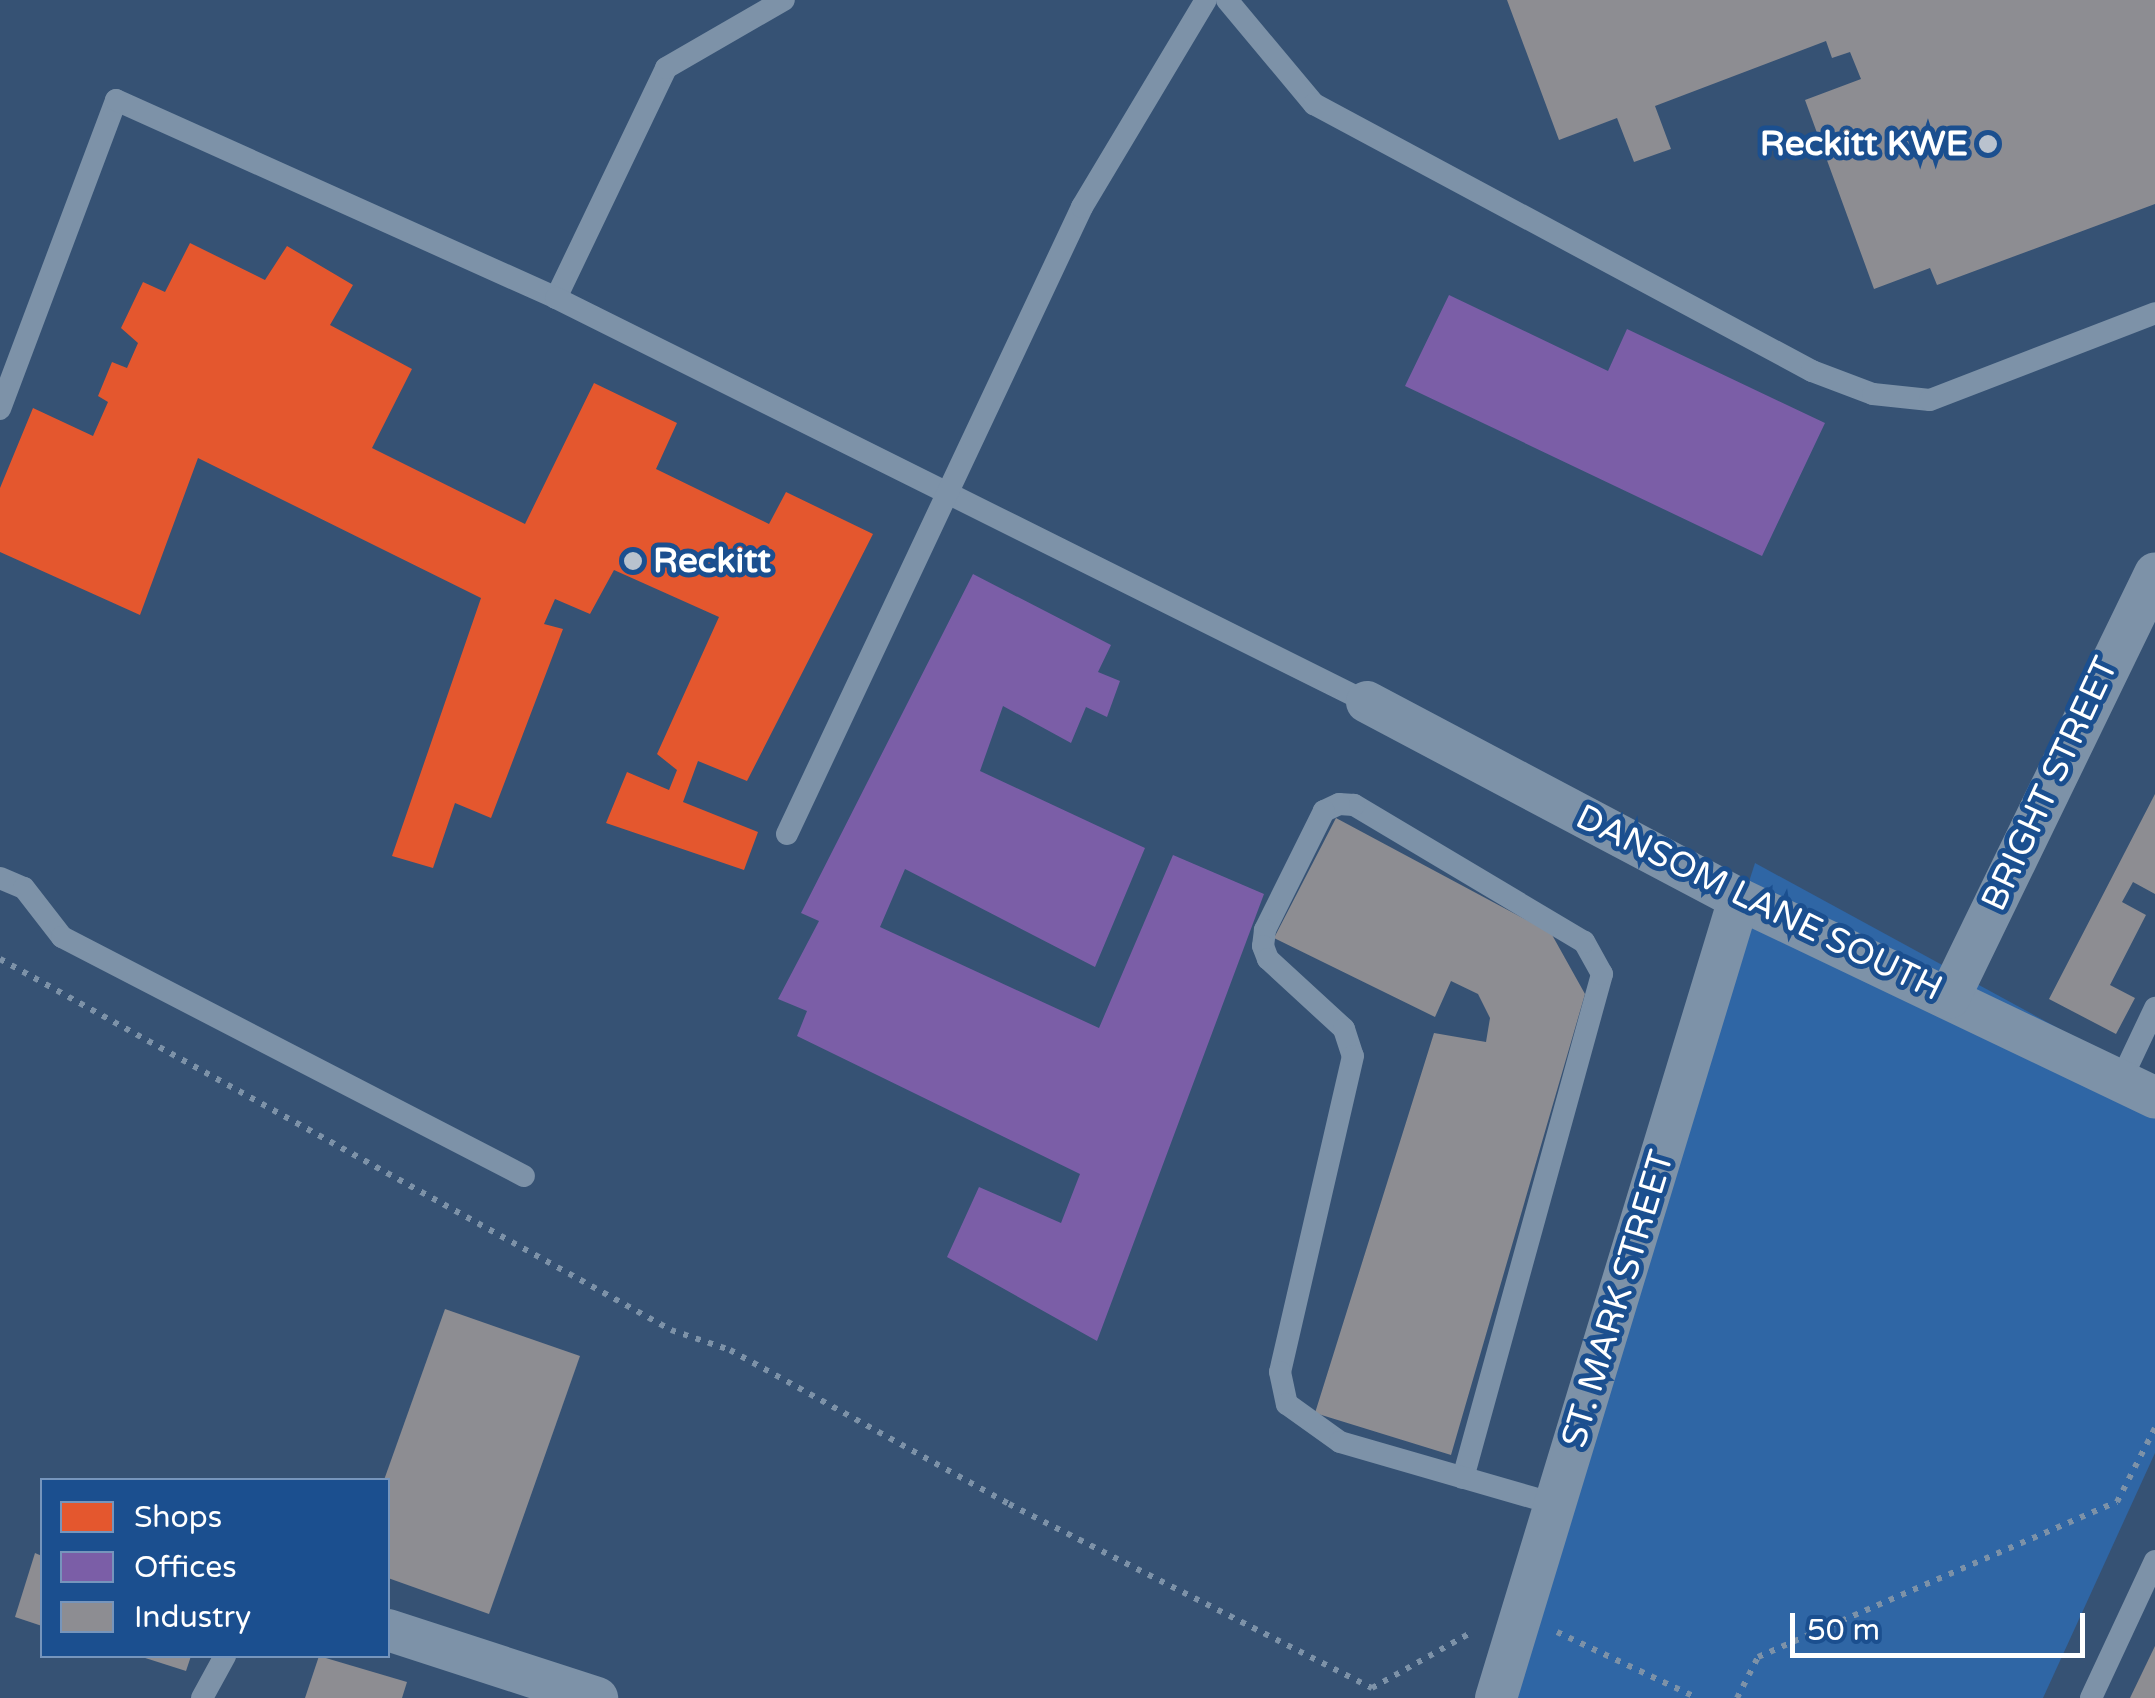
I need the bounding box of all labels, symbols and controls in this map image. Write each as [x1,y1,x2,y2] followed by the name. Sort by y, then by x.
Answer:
[1760,123,1968,165] place label: Reckitt KWE
[1977,133,1999,155] marker: Reckitt KWE
[653,540,771,582] place label: Reckitt
[622,550,644,572] marker: Reckitt
[1973,651,2127,917] street label: BRIGHT STREET
[1569,796,1949,1010] street label: DANSOM LANE SOUTH
[1553,1146,1683,1452] street label: ST. MARK STREET
[40,1478,390,1658] legend
[134,1499,222,1536] text: Shops
[134,1549,237,1586] text: Offices
[1795,1593,2090,1655] scale bar
[134,1599,251,1636] text: Industry
[1807,1612,1880,1649] text: 50 m

